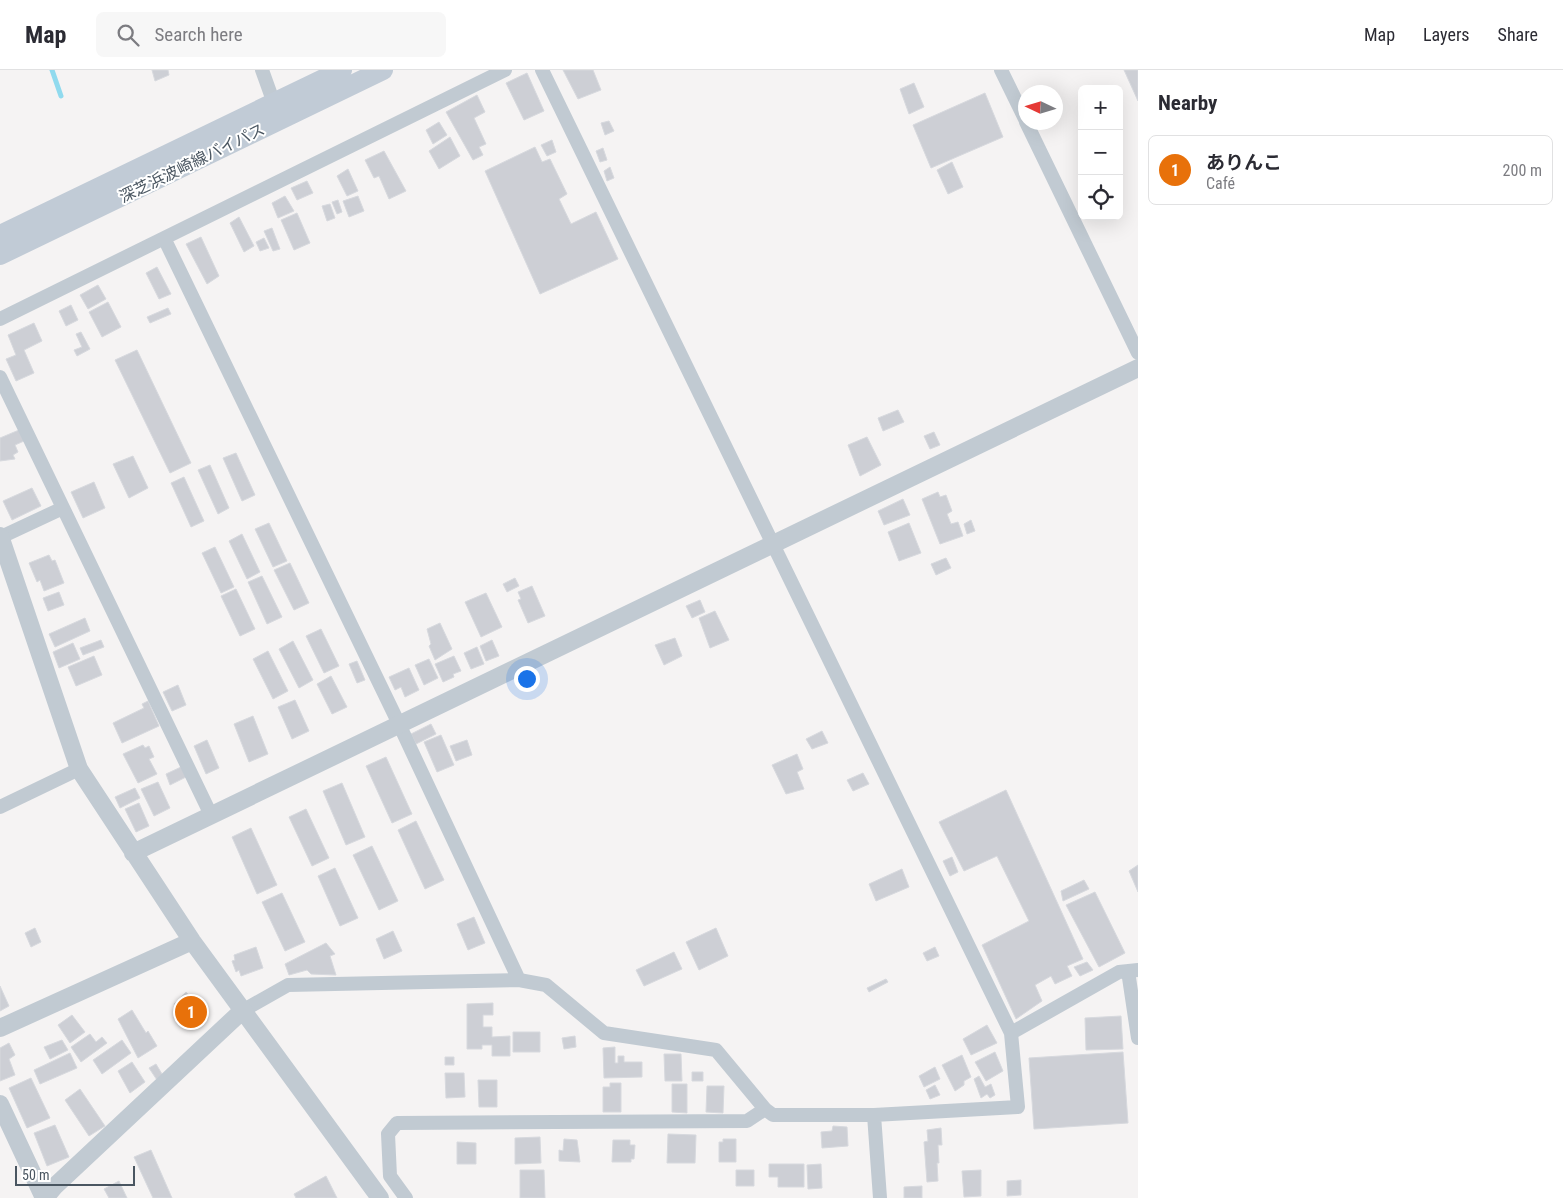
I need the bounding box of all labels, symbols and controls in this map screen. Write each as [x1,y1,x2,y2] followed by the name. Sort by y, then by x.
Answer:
[96,12,446,57] search box
[25,21,66,49] text: Map
[114,21,142,49] icon: search
[154,23,243,46] text: Search here
[1364,24,1395,45] text: Map
[1423,24,1470,45] text: Layers
[1498,24,1538,45] text: Share
[1018,85,1063,130] north arrow
[1078,85,1123,220] map controls
[1078,85,1123,130] button: +
[1158,91,1217,115] text: Nearby
[116,119,268,207] street label: 深芝浜波崎線バイパス
[1078,130,1123,175] button: −
[1206,151,1282,174] text: ありんこ
[1171,161,1179,180] text: 1
[1503,161,1542,180] text: 200 m
[1206,174,1235,193] text: Café
[1078,175,1123,220] button: locate
[514,666,540,692] your location
[175,993,207,1031] pin: 1
[15,1163,135,1186] scale bar
[22,1167,50,1183] text: 50 m

